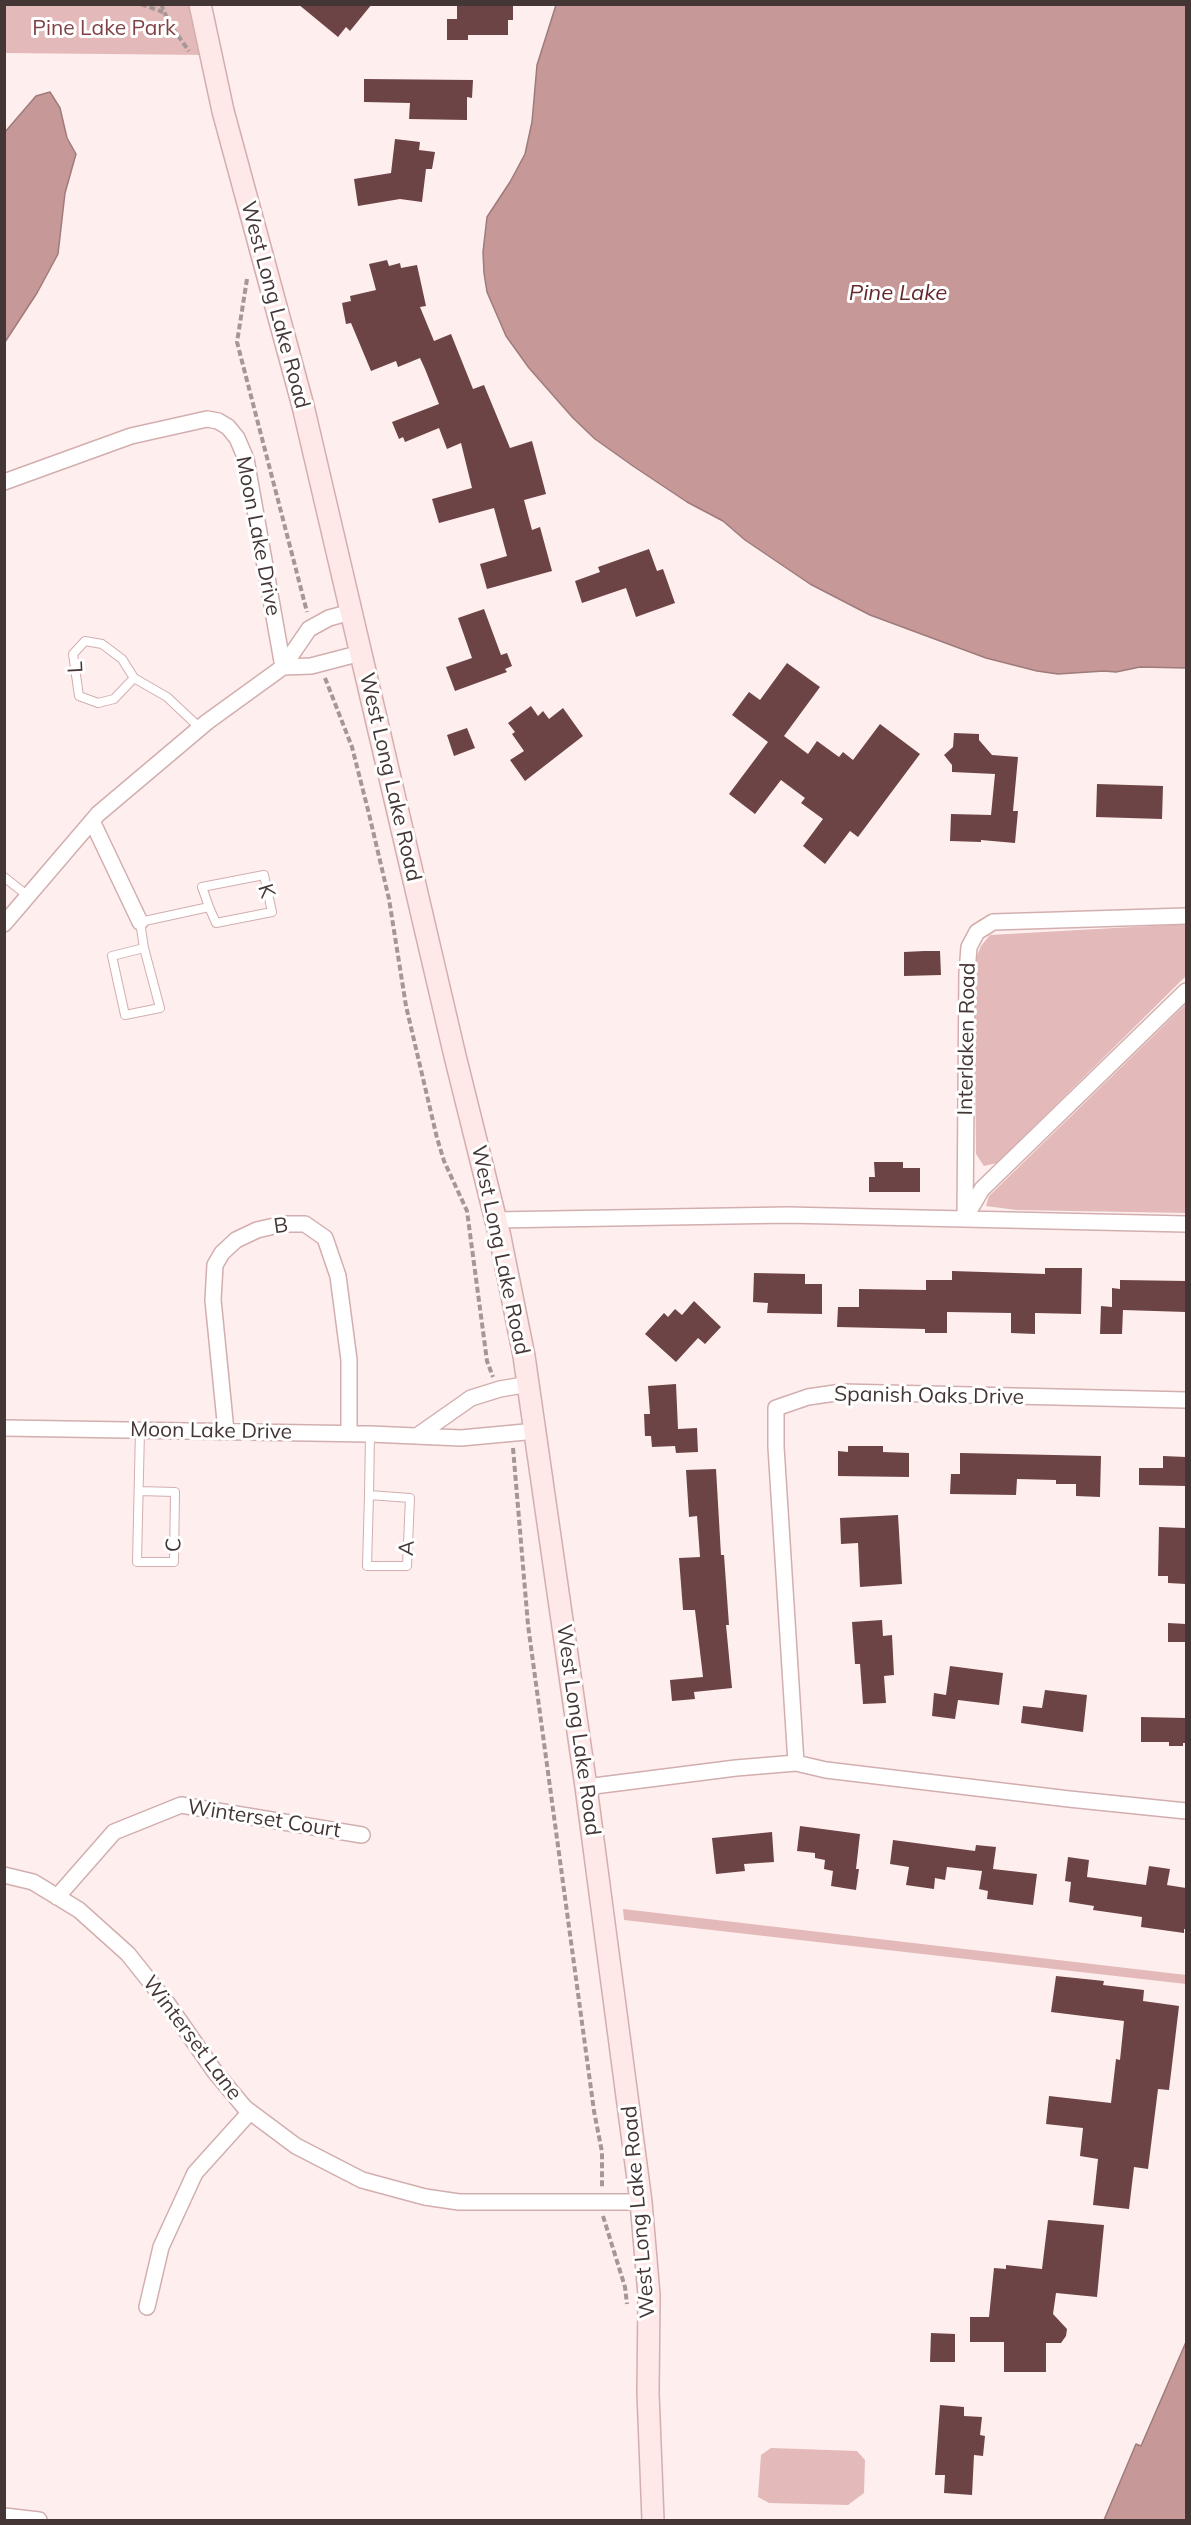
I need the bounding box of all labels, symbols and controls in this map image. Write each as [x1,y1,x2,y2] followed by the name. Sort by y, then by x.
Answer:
[32,16,176,42] park label: Pine Lake Park
[235,199,315,411] street label: West Long Lake Road
[849,280,947,306] water label: Pine Lake
[230,454,286,618] street label: Moon Lake Drive
[63,661,89,673] street label: L
[354,670,426,884] street label: West Long Lake Road
[252,881,280,901] street label: K
[953,962,981,1116] street label: Interlaken Road
[465,1143,535,1357] street label: West Long Lake Road
[272,1213,290,1239] street label: B
[834,1382,1024,1410] street label: Spanish Oaks Drive
[130,1417,292,1445] street label: Moon Lake Drive
[161,1538,187,1552] street label: C
[394,1539,420,1557] street label: A
[551,1623,605,1837] street label: West Long Lake Road
[186,1794,342,1844] street label: Winterset Court
[137,1971,247,2105] street label: Winterset Lane
[617,2105,661,2319] street label: West Long Lake Road

